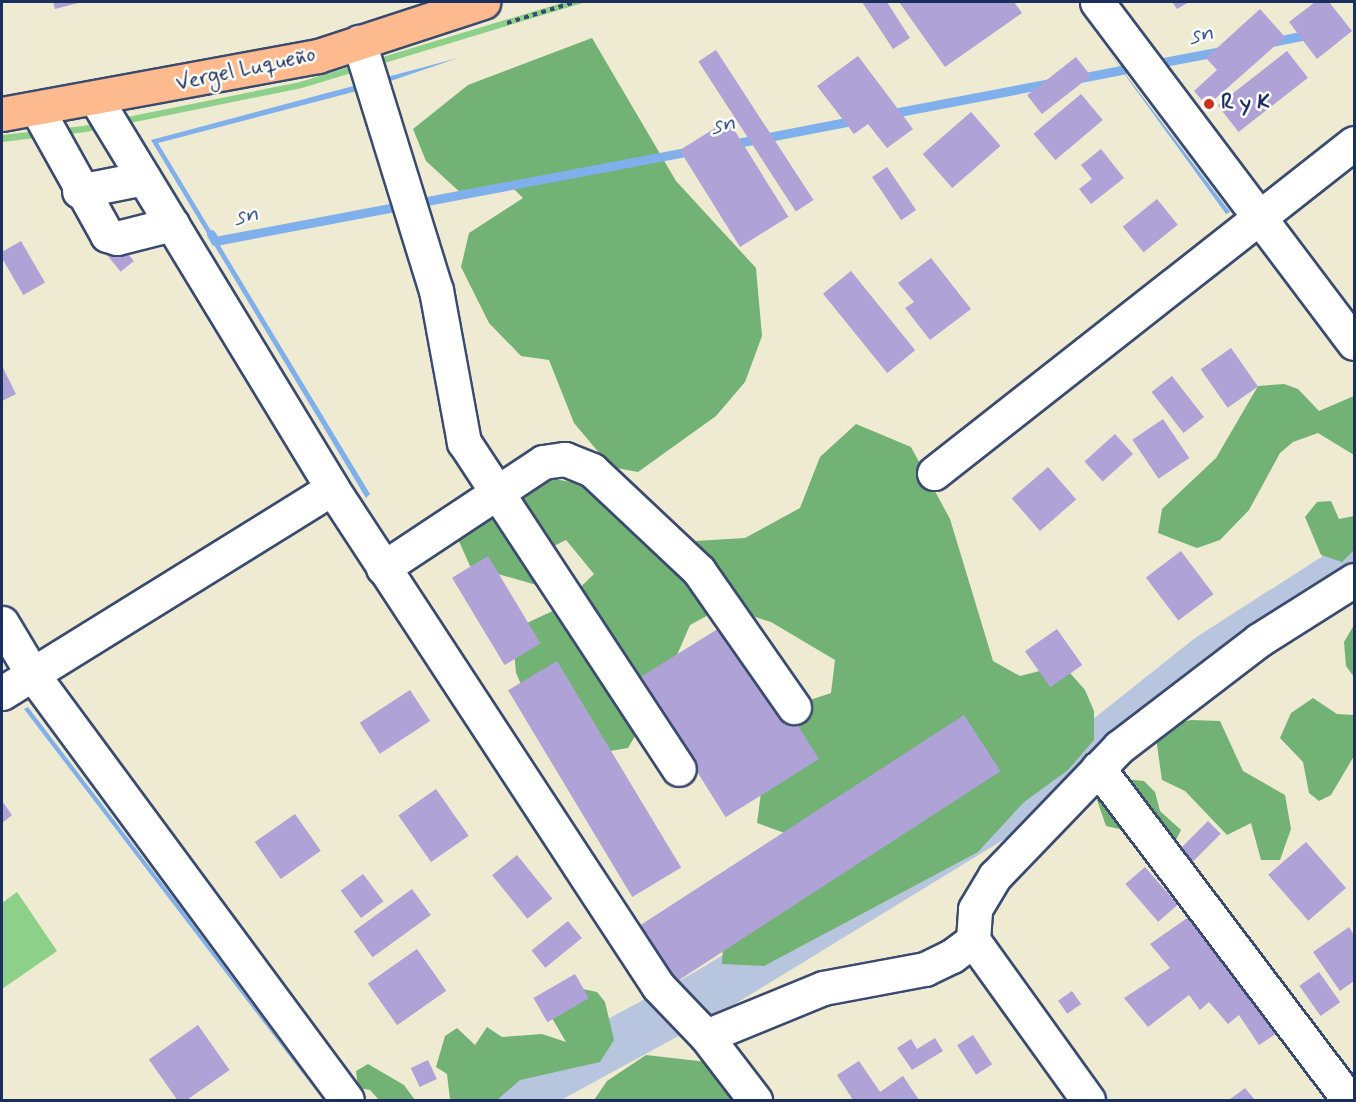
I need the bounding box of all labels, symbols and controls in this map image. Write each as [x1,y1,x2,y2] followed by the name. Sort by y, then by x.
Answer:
[1186,19,1216,51] water label: sn
[175,43,317,97] street label: Vergel Luqueño
[1221,91,1272,117] place label: R y K
[1202,97,1216,111] marker: R y K
[708,109,738,141] water label: sn
[231,200,261,232] water label: sn

